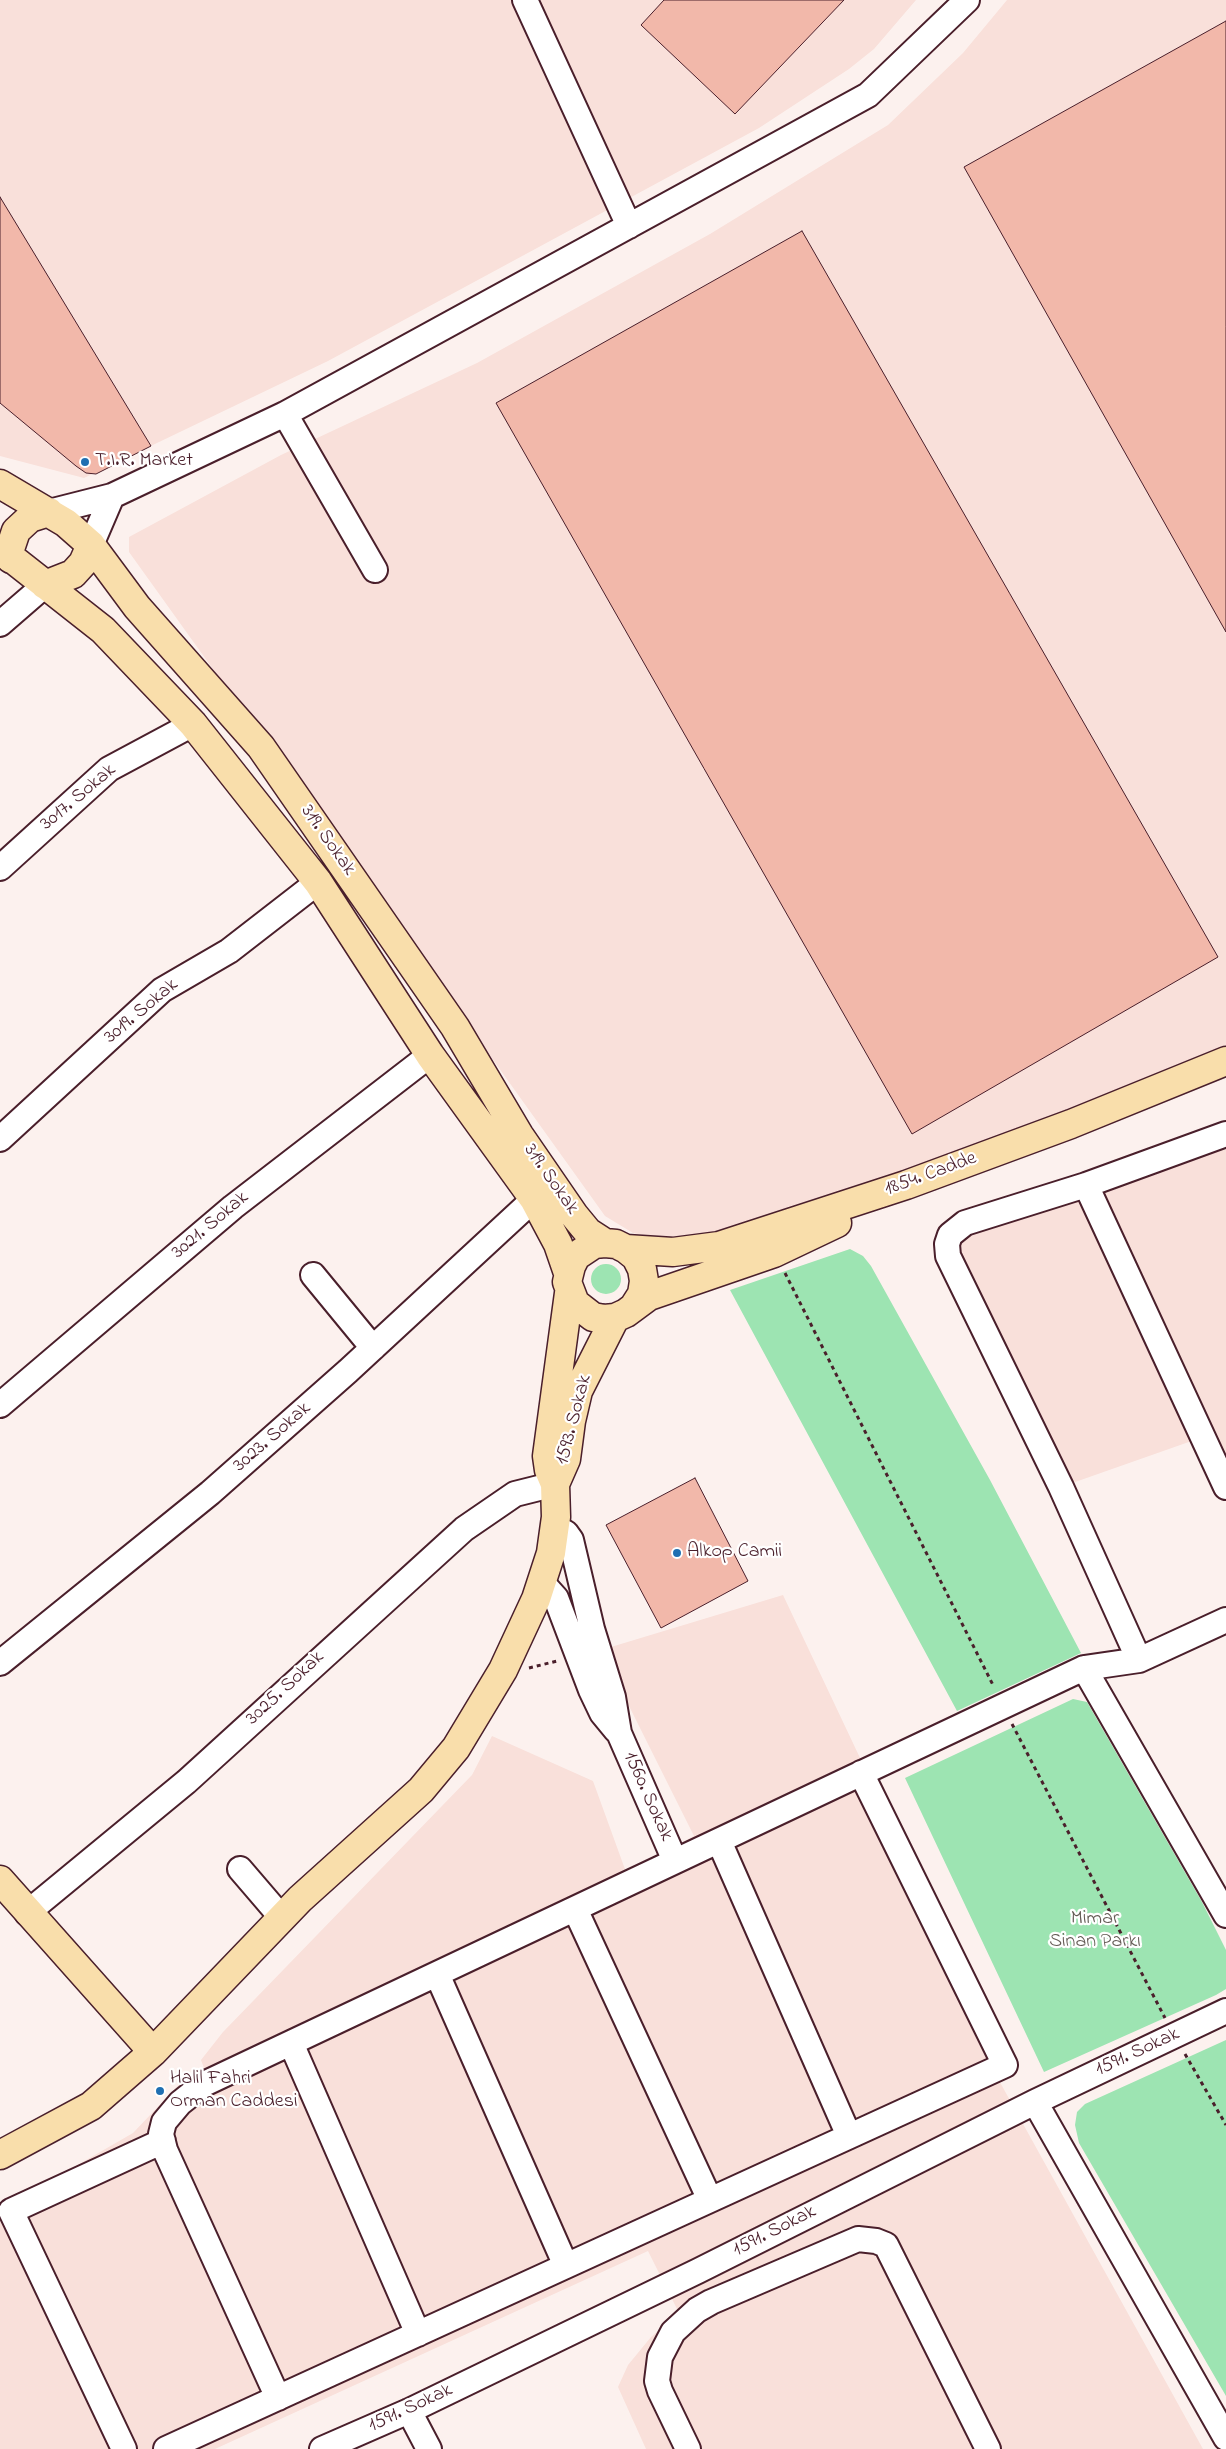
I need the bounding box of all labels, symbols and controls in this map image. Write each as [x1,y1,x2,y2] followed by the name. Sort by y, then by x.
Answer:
[95,450,193,474] place label: T.I.R. Market
[79,456,91,468] marker: T.I.R. Market
[36,759,122,837] street label: 3017. Sokak
[294,801,360,881] street label: 319. Sokak
[100,974,184,1050] street label: 3019. Sokak
[517,1140,583,1220] street label: 319. Sokak
[882,1147,980,1203] street label: 1854. Cadde
[168,1187,254,1265] street label: 3021. Sokak
[551,1372,599,1468] street label: 1593. Sokak
[229,1398,317,1478] street label: 3023. Sokak
[687,1541,782,1565] place label: Alkop Camii
[671,1547,683,1559] marker: Alkop Camii
[242,1647,330,1731] street label: 3025. Sokak
[617,1749,677,1845] street label: 1560. Sokak
[1049,1908,1141,1955] park label: Mimar Sinan Parkı
[1092,2023,1184,2083] street label: 1591. Sokak
[170,2068,298,2115] place label: Halil Fahri Orman Caddesi
[154,2085,166,2097] marker: Halil Fahri Orman Caddesi
[729,2201,821,2263] street label: 1591. Sokak
[365,2379,457,2439] street label: 1591. Sokak

